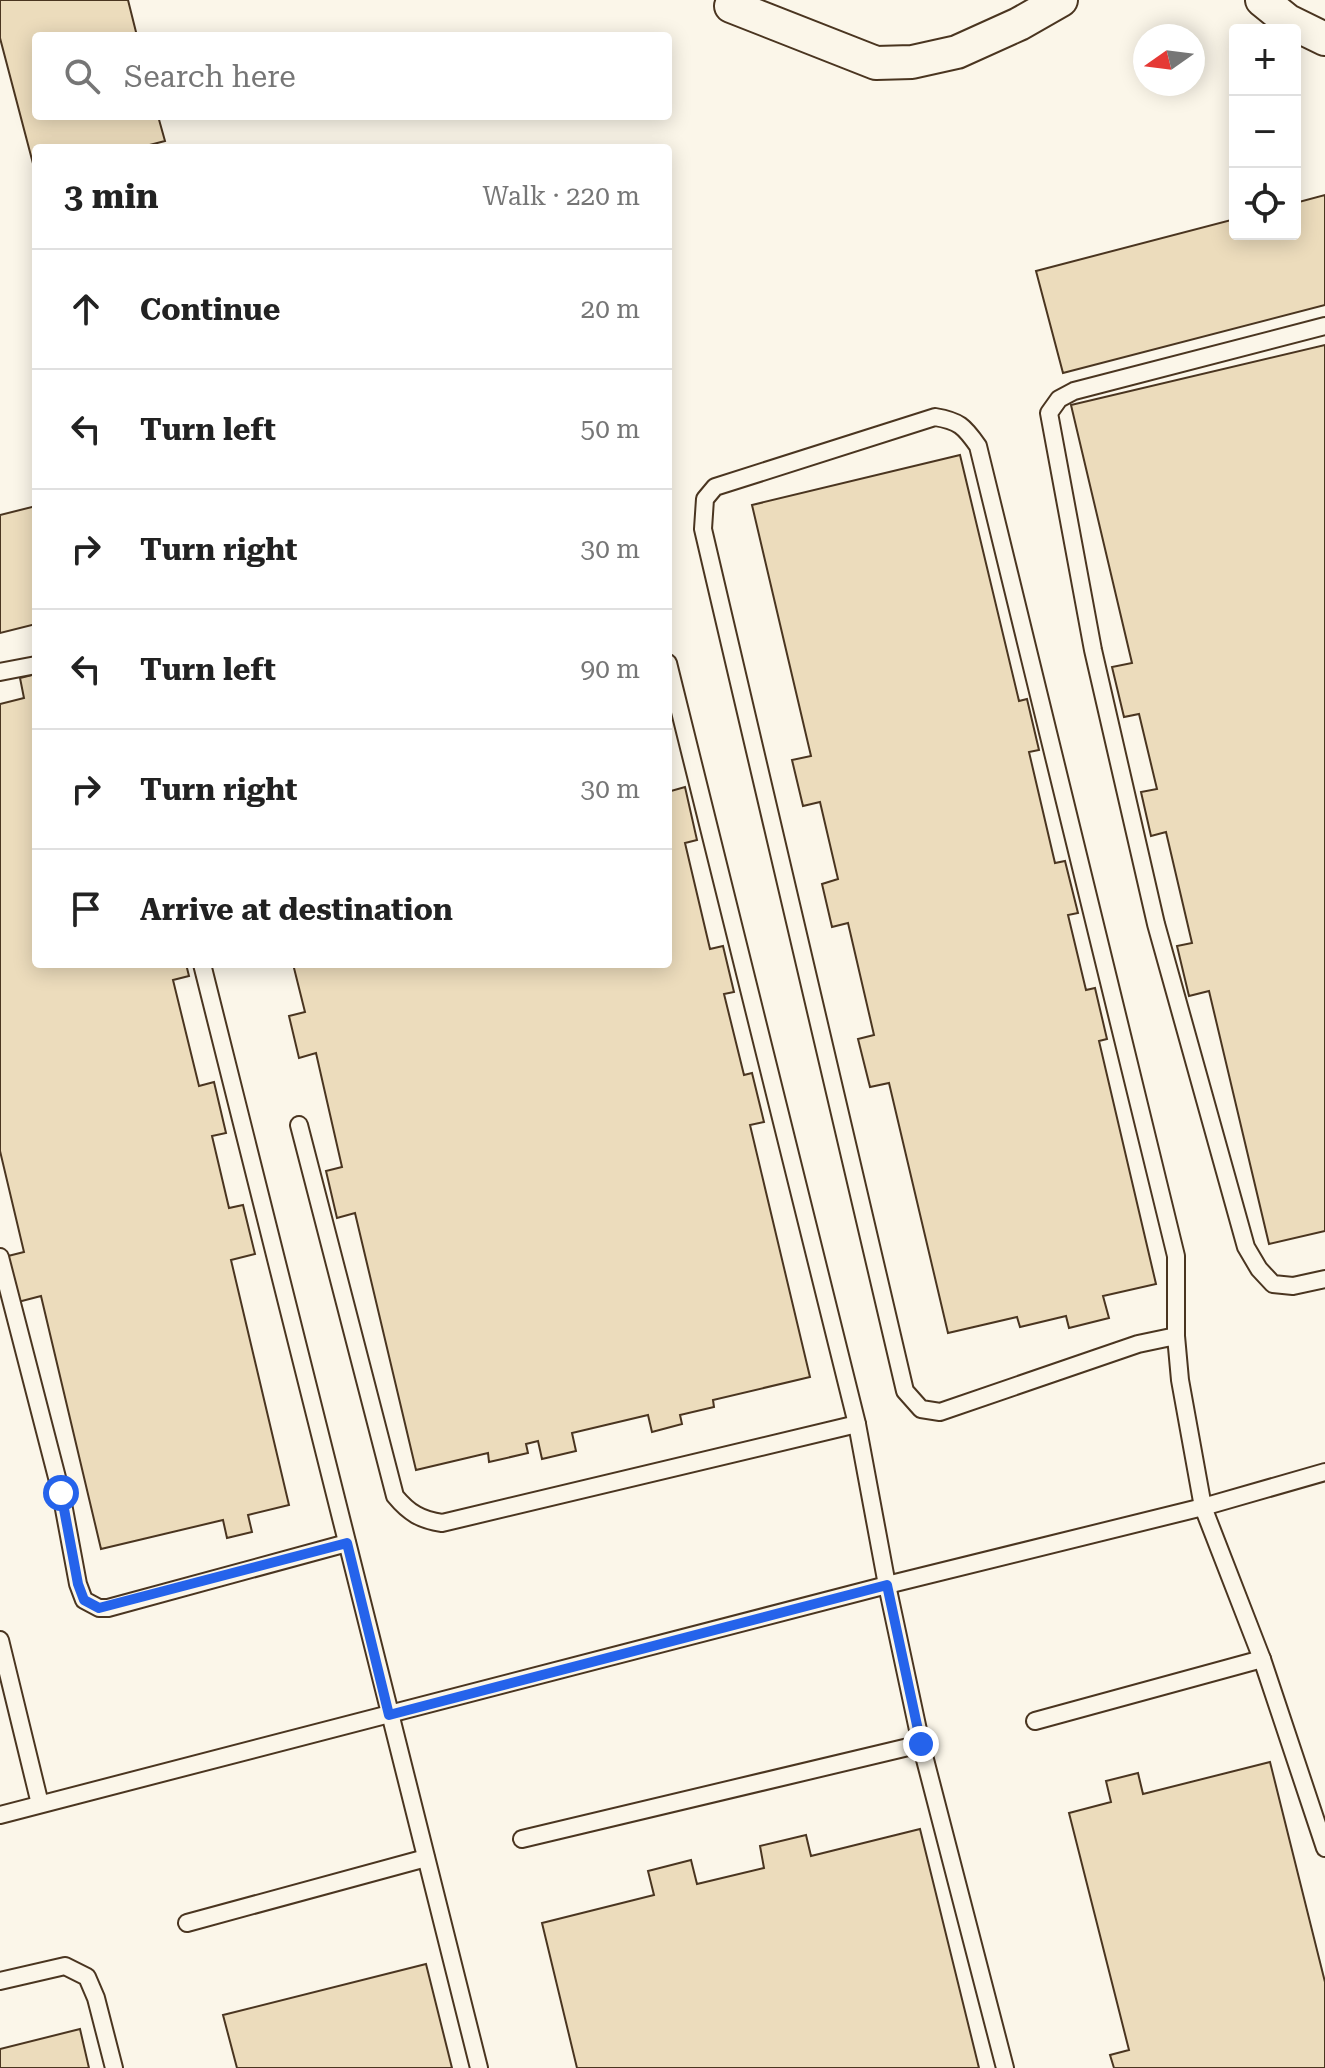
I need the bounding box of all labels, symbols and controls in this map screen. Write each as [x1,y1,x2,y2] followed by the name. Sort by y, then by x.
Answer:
[1133,24,1205,96] north arrow
[1229,24,1301,240] map controls
[1229,24,1301,96] button: +
[32,32,672,120] search box
[60,54,104,98] icon: search
[124,59,296,94] text: Search here
[1229,96,1301,168] button: −
[1229,168,1301,240] button: locate
[64,176,159,216] text: 3 min
[482,181,640,211] text: Walk · 220 m
[64,287,108,331] icon: ahead
[140,292,280,327] text: Continue
[581,294,640,324] text: 20 m
[64,407,108,451] icon: left
[140,412,276,447] text: Turn left
[581,414,640,444] text: 50 m
[64,527,108,571] icon: right
[140,532,297,567] text: Turn right
[581,534,640,564] text: 30 m
[64,647,108,691] icon: left
[140,652,276,687] text: Turn left
[581,654,640,684] text: 90 m
[64,767,108,811] icon: right
[140,772,297,807] text: Turn right
[581,774,640,804] text: 30 m
[64,887,108,931] icon: arrive
[140,892,453,927] text: Arrive at destination
[43,1475,79,1511] route start
[903,1726,939,1762] route end

